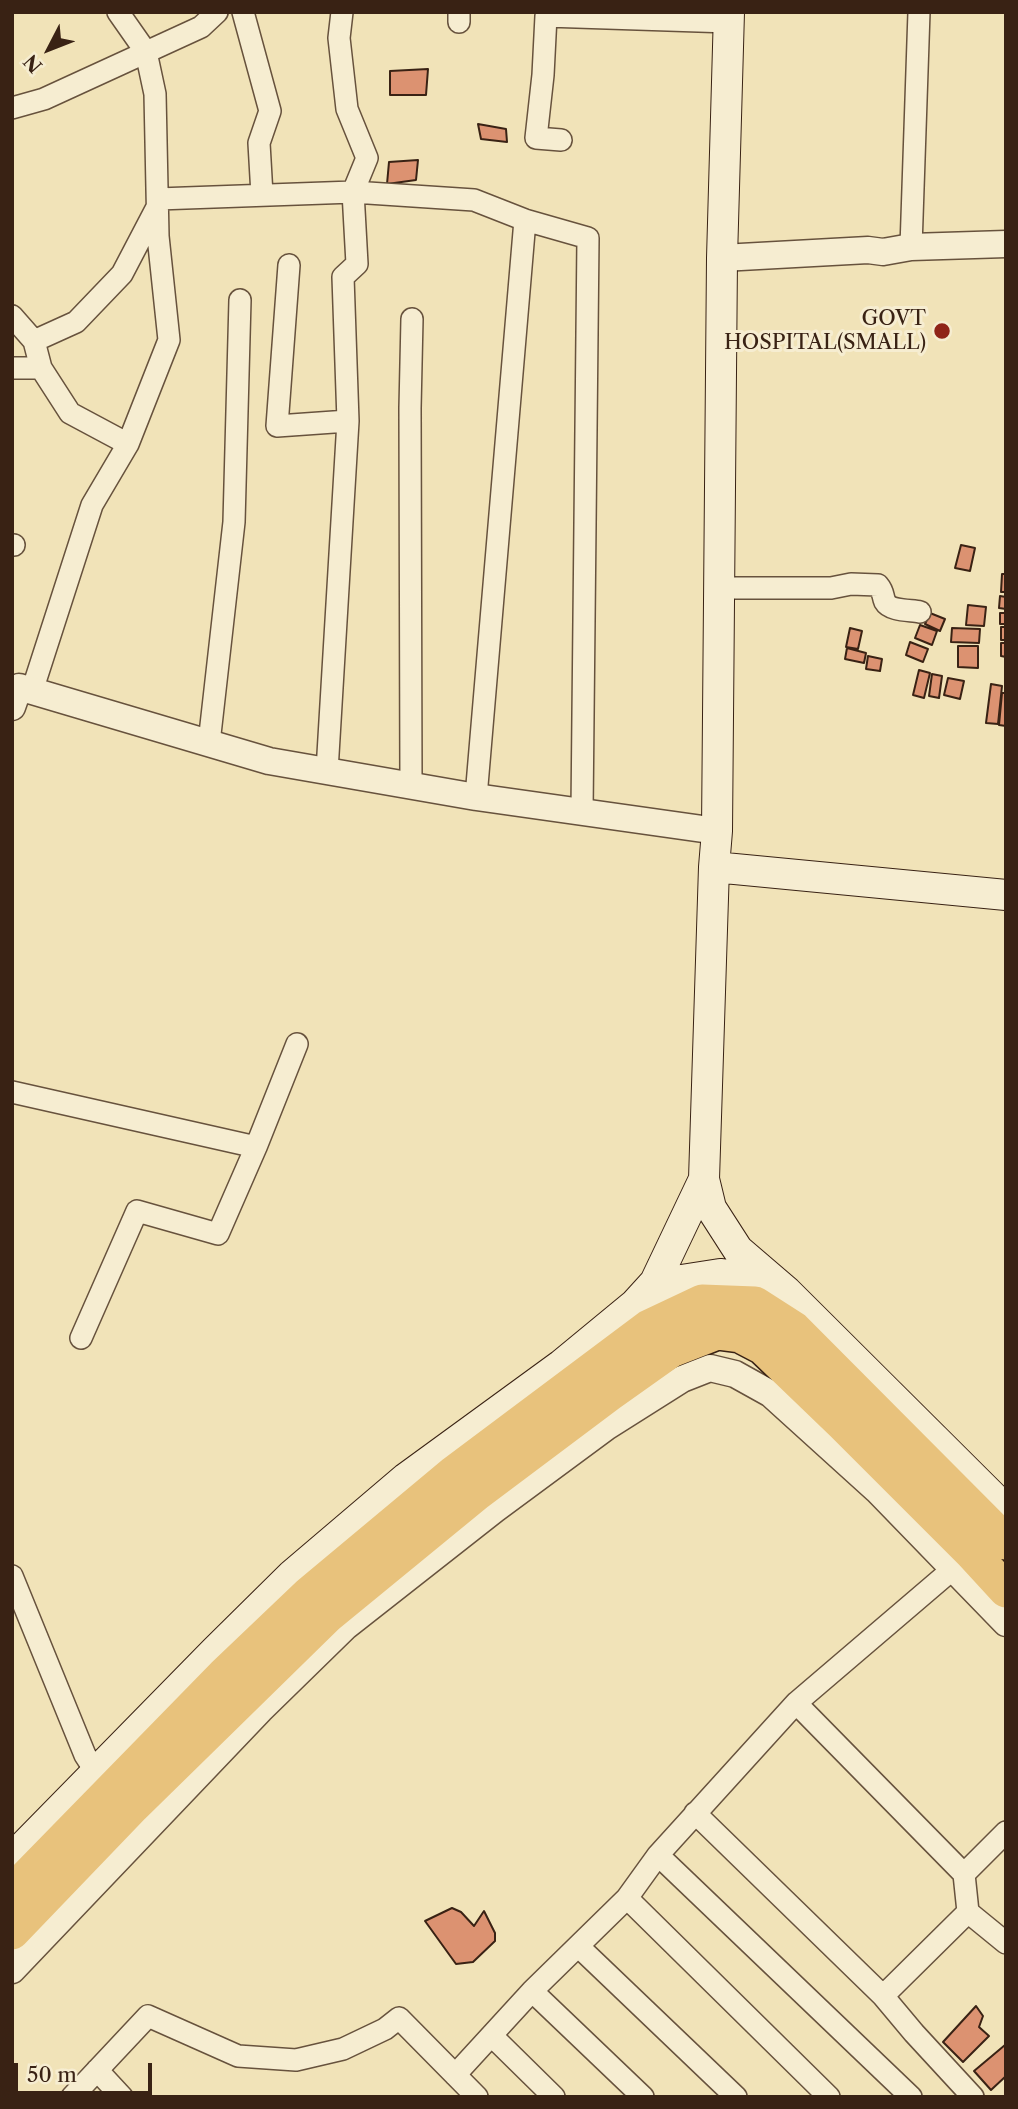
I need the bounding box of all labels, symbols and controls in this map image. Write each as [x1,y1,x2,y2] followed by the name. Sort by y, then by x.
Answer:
[14,14,84,84] north arrow
[19,50,47,77] text: N
[724,306,926,356] place label: GOVT HOSPITAL(SMALL)
[932,321,952,341] marker: GOVT HOSPITAL(SMALL)
[18,2050,156,2094] scale bar
[27,2062,77,2087] text: 50 m

